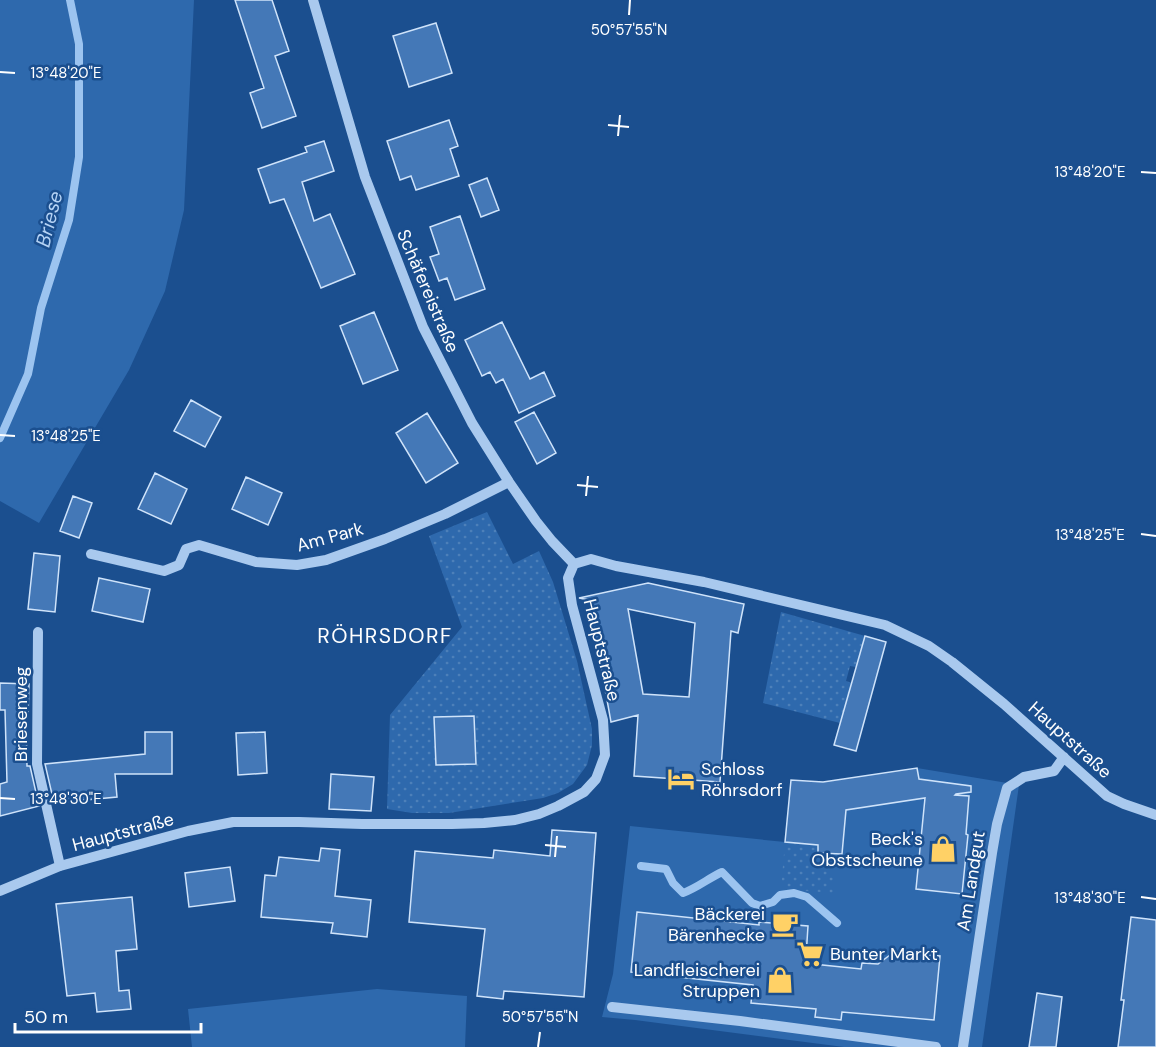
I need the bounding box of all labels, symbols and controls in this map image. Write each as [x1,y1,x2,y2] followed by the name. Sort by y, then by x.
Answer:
[591,20,667,40] text: 50°57'55"N
[31,63,101,83] text: 13°48'20"E
[1055,162,1125,182] text: 13°48'20"E
[30,188,68,250] water label: Briese
[391,226,465,356] street label: Schäfereistraße
[31,426,101,446] text: 13°48'25"E
[294,517,366,557] street label: Am Park
[1055,525,1125,545] text: 13°48'25"E
[578,596,626,704] street label: Hauptstraße
[317,622,453,650] district label: RÖHRSDORF
[9,666,33,762] street label: Briesenweg
[1023,696,1117,784] street label: Hauptstraße
[701,757,783,802] place label: Schloss Röhrsdorf
[666,764,696,794] hotel icon: Schloss Röhrsdorf
[30,789,102,809] text: 13°48'30"E
[69,807,177,857] street label: Hauptstraße
[811,827,923,872] place label: Beck's Obstscheune
[951,829,991,933] street label: Am Landgut
[928,834,958,864] shop icon: Beck's Obstscheune
[1054,888,1126,908] text: 13°48'30"E
[668,902,765,947] place label: Bäckerei Bärenhecke
[770,909,800,939] cafe icon: Bäckerei Bärenhecke
[795,939,825,969] supermarket icon: Bunter Markt
[830,942,938,966] place label: Bunter Markt
[634,958,760,1003] place label: Landfleischerei Struppen
[765,965,795,995] shop icon: Landfleischerei Struppen
[15,996,201,1034] scale bar
[24,1005,68,1029] text: 50 m
[502,1007,578,1027] text: 50°57'55"N

